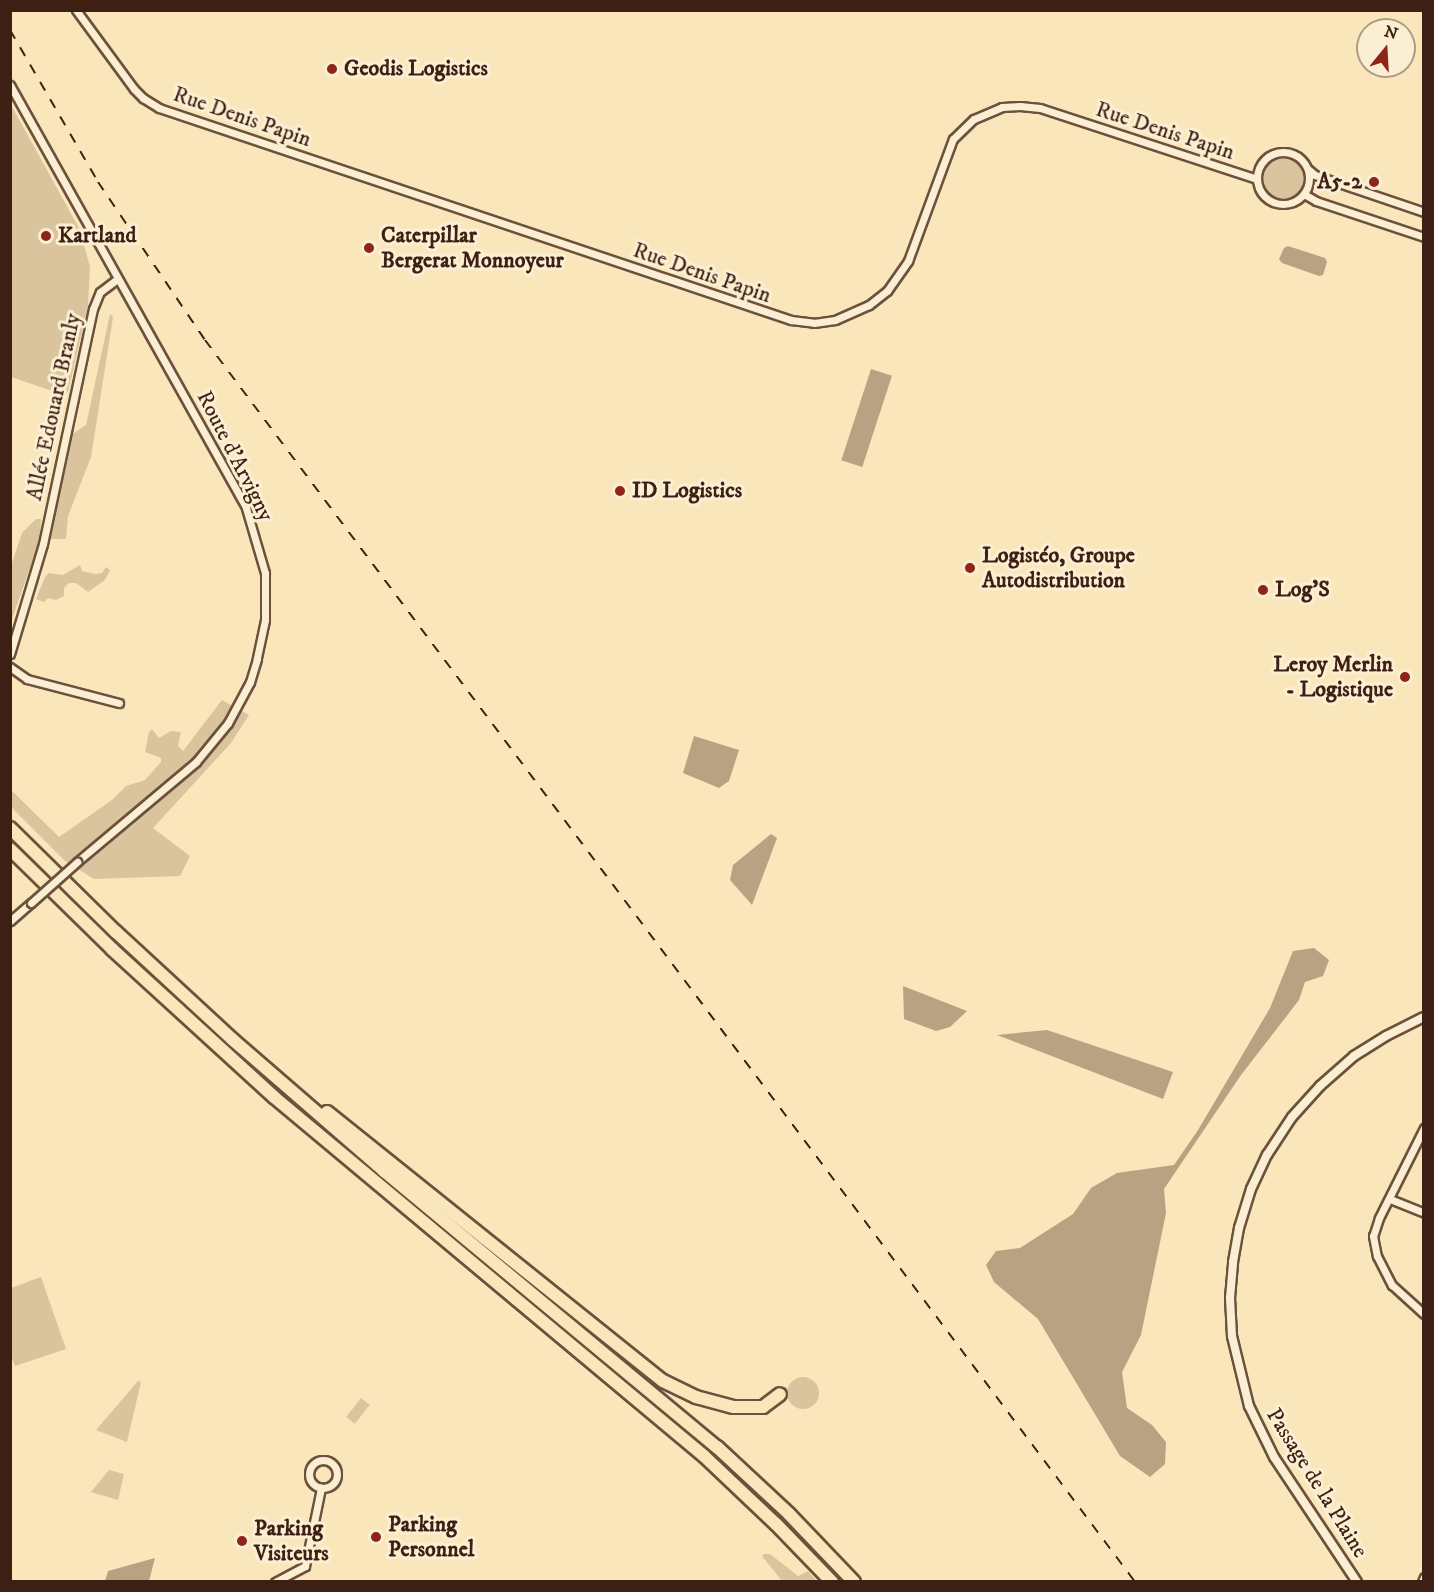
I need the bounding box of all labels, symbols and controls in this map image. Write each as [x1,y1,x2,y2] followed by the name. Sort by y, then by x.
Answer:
[1356,18,1416,78] north arrow
[1382,21,1400,44] text: N
[344,56,488,82] place label: Geodis Logistics
[325,62,339,76] marker: Geodis Logistics
[170,81,314,153] street label: Rue Denis Papin
[1092,96,1238,166] street label: Rue Denis Papin
[1317,169,1362,195] place label: A5-2
[1367,175,1381,189] marker: A5-2
[381,222,564,274] place label: Caterpillar Bergerat Monnoyeur
[58,223,136,249] place label: Kartland
[39,229,53,243] marker: Kartland
[630,237,774,309] street label: Rue Denis Papin
[362,241,376,255] marker: Caterpillar Bergerat Monnoyeur
[21,311,87,503] street label: Allée Edouard Branly
[191,386,279,526] street label: Route d'Arvigny
[632,478,742,504] place label: ID Logistics
[613,484,627,498] marker: ID Logistics
[982,542,1135,594] place label: Logistéo, Groupe Autodistribution
[963,561,977,575] marker: Logistéo, Groupe Autodistribution
[1275,577,1330,603] place label: Log'S
[1256,583,1270,597] marker: Log'S
[1273,651,1393,702] place label: Leroy Merlin - Logistique
[1398,670,1412,684] marker: Leroy Merlin - Logistique
[1260,1403,1374,1563] street label: Passage de la Plaine
[388,1511,474,1562] place label: Parking Personnel
[254,1515,329,1566] place label: Parking Visiteurs
[369,1530,383,1544] marker: Parking Personnel
[235,1534,249,1548] marker: Parking Visiteurs

